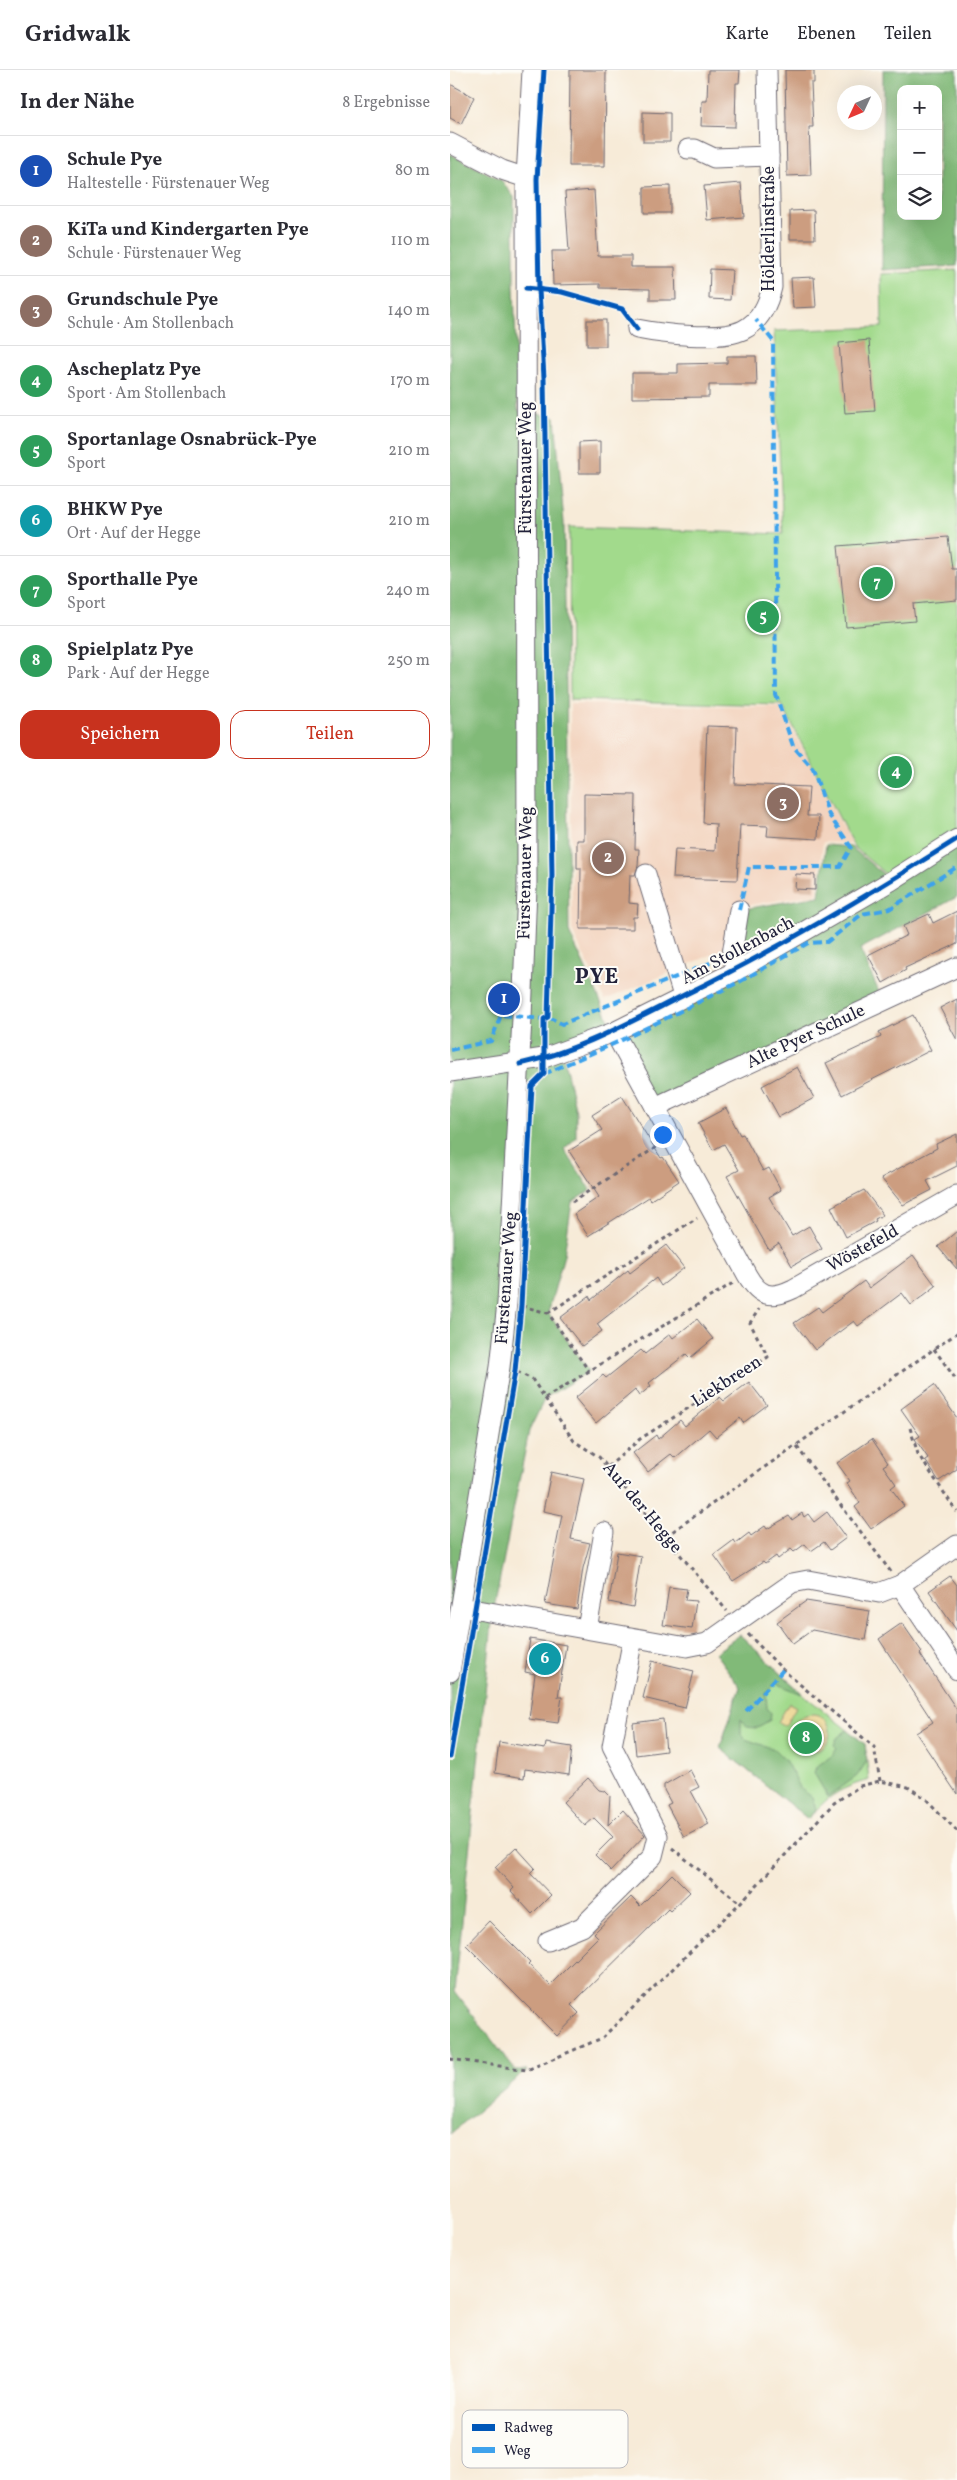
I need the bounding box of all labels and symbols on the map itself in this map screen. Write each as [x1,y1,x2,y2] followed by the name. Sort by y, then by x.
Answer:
[837,85,882,130] north arrow
[757,166,782,292] street label: Hölderlinstraße
[514,401,539,535] street label: Fürstenauer Weg
[861,564,893,602] pin: 7
[747,598,779,636] pin: 5
[880,753,912,791] pin: 4
[767,784,799,822] pin: 3
[512,806,540,940] street label: Fürstenauer Weg
[592,839,624,877] pin: 2
[677,911,799,991] street label: Am Stollenbach
[575,962,619,993] district label: PYE
[488,980,520,1018] pin: 1
[743,999,869,1075] street label: Alte Pyer Schule
[650,1122,676,1148] your location
[490,1211,524,1345] street label: Fürstenauer Weg
[822,1219,904,1279] street label: Wöstefeld
[687,1350,767,1414] street label: Liekbreen
[596,1457,688,1559] street label: Auf der Hegge
[529,1640,561,1678] pin: 6
[790,1719,822,1757] pin: 8
[462,2410,628,2468] legend
[504,2419,553,2438] text: Radweg
[504,2442,531,2461] text: Weg

